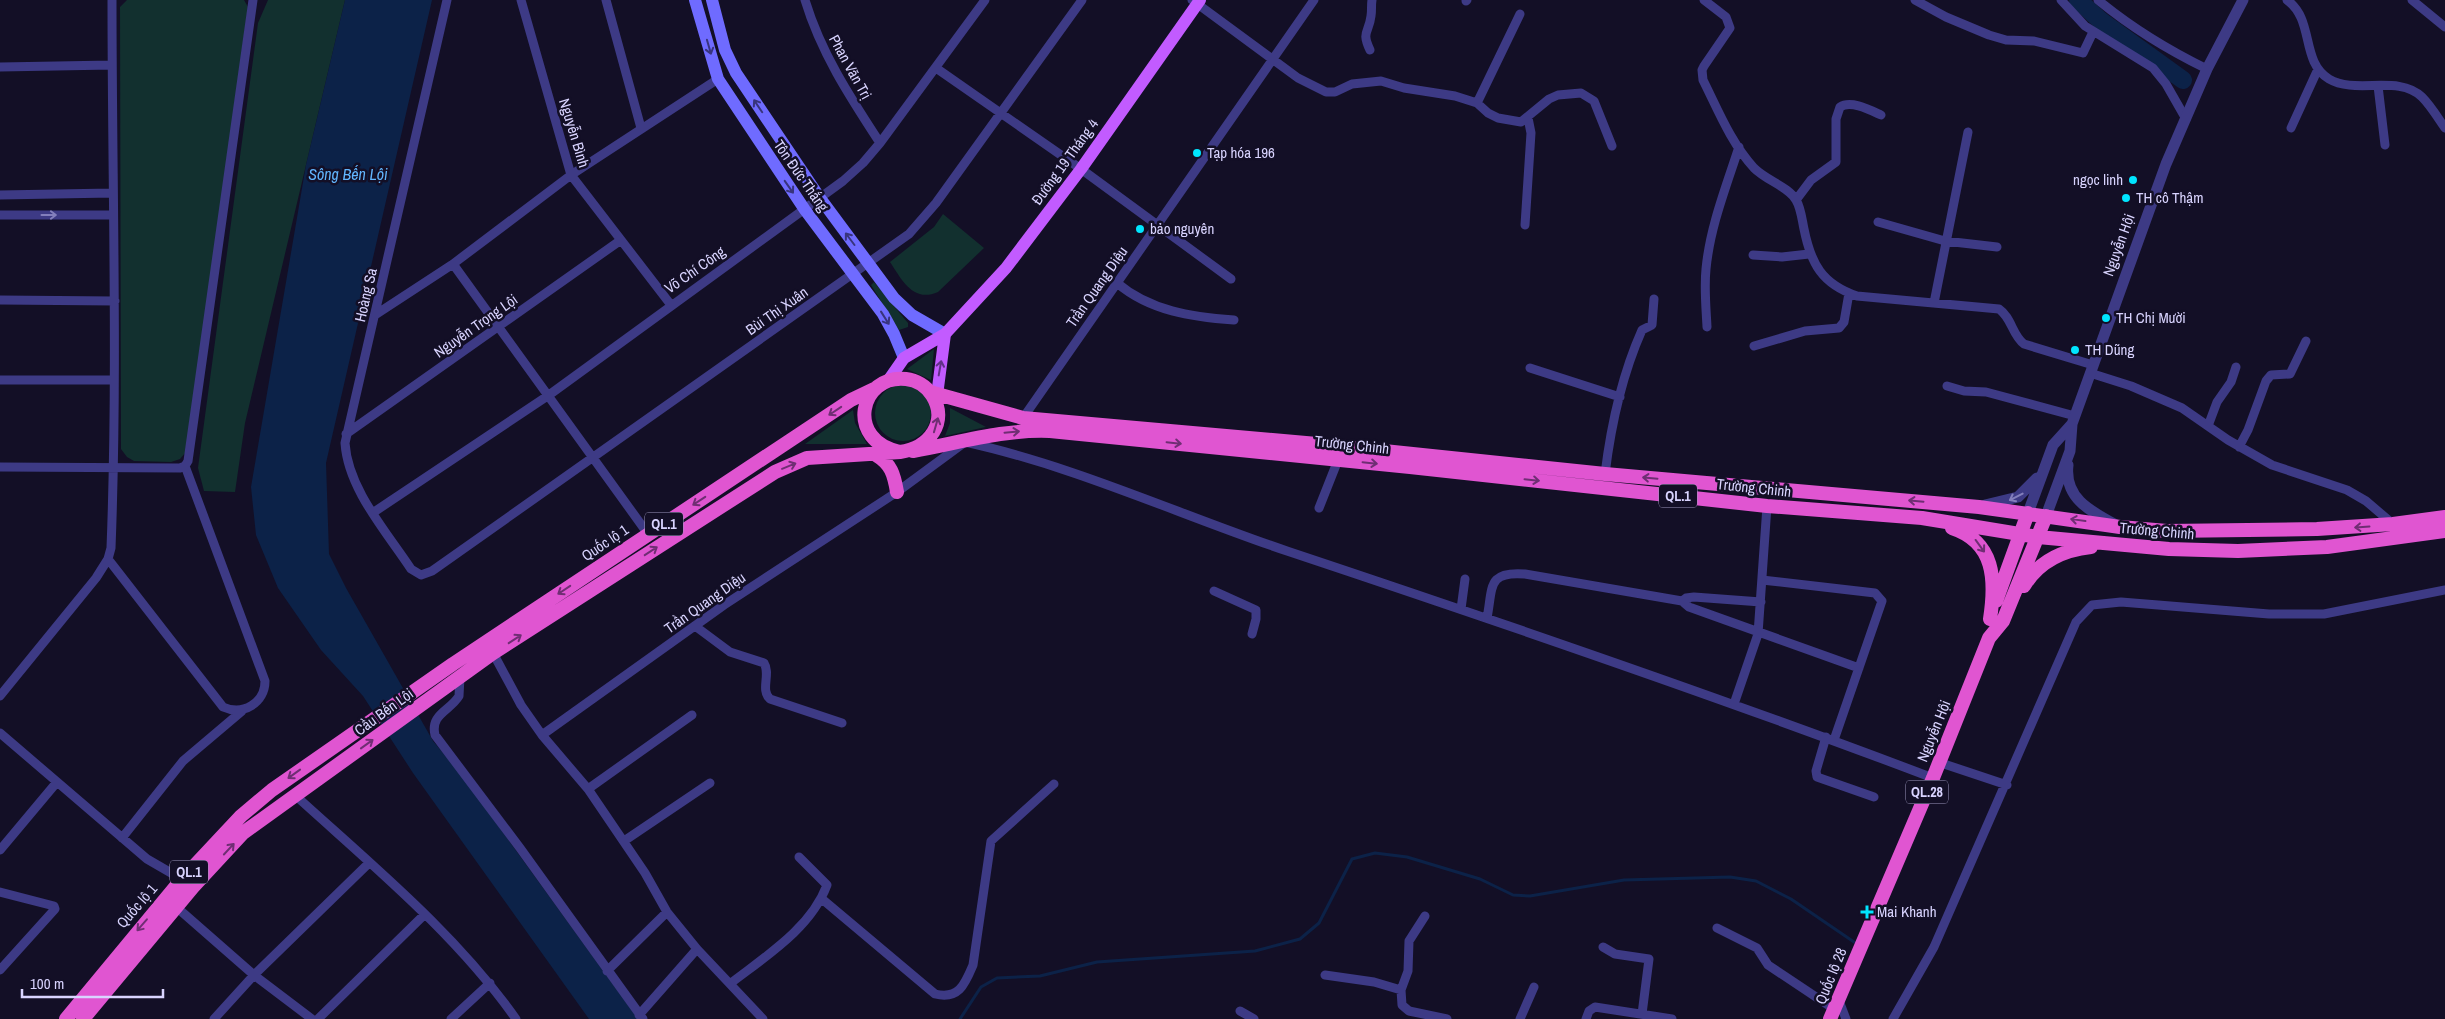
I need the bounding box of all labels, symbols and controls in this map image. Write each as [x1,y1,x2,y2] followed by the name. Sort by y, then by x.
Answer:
[824,31,877,103] street label: Phan Văn Trị
[704,38,714,54] one-way arrow
[554,96,595,170] street label: Nguyễn Bình
[752,99,762,113] one-way arrow
[1026,114,1103,209] street label: Đường 19 Tháng 4
[769,136,834,216] street label: Tôn Đức Thắng
[1207,142,1275,163] place label: Tạp hóa 196
[1191,147,1203,159] marker: Tạp hóa 196
[308,163,388,185] water label: Sông Bến Lội
[2073,169,2123,190] place label: ngọc linh
[2127,174,2139,186] marker: ngọc linh
[784,180,794,194] one-way arrow
[2136,187,2203,208] place label: TH cô Thậm
[2120,192,2132,204] marker: TH cô Thậm
[40,210,56,220] one-way arrow
[2098,211,2140,279] street label: Nguyễn Hội
[1150,218,1214,239] place label: bảo nguyên
[1134,223,1146,235] marker: bảo nguyên
[845,233,856,246] one-way arrow
[660,241,729,298] street label: Võ Chí Công
[1061,242,1132,331] street label: Trần Quang Diệu
[349,266,382,324] street label: Hoàng Sa
[741,281,812,340] street label: Bùi Thị Xuân
[430,289,522,362] street label: Nguyễn Trọng Lội
[2116,307,2186,328] place label: TH Chị Mười
[879,311,890,325] one-way arrow
[2100,312,2112,324] marker: TH Chị Mười
[2085,339,2134,360] place label: TH Dũng
[2069,344,2081,356] marker: TH Dũng
[935,360,945,376] one-way arrow
[828,406,842,417] one-way arrow
[931,417,941,433] one-way arrow
[1004,427,1020,436] one-way arrow
[1314,430,1390,459] street label: Trường Chinh
[1166,438,1182,448] one-way arrow
[1362,458,1378,468] one-way arrow
[781,460,796,470] one-way arrow
[1642,473,1658,483] one-way arrow
[1716,473,1792,502] street label: Trường Chinh
[1524,475,1540,485] one-way arrow
[1659,484,1697,508] road number: QL.1
[2008,492,2023,502] one-way arrow
[693,496,707,506] one-way arrow
[1909,497,1925,506] one-way arrow
[645,512,683,536] road number: QL.1
[2070,515,2086,525] one-way arrow
[2119,517,2195,544] street label: Trường Chinh
[577,519,633,566] street label: Quốc lộ 1
[2354,522,2370,531] one-way arrow
[1975,540,1986,553] one-way arrow
[644,546,658,556] one-way arrow
[660,567,749,638] street label: Trần Quang Diệu
[557,585,571,595] one-way arrow
[507,634,521,644] one-way arrow
[350,683,418,740] street label: Cầu Bến Lội
[1912,697,1955,765] street label: Nguyễn Hội
[359,739,373,749] one-way arrow
[287,769,301,779] one-way arrow
[1906,780,1948,804] road number: QL.28
[223,843,235,855] one-way arrow
[170,860,208,884] road number: QL.1
[111,879,162,932] street label: Quốc lộ 1
[1877,901,1937,922] place label: Mai Khanh
[1861,906,1873,918] marker: Mai Khanh
[136,919,148,932] one-way arrow
[1810,944,1851,1007] street label: Quốc lộ 28
[22,966,164,998] scale bar
[30,973,64,994] text: 100 m

